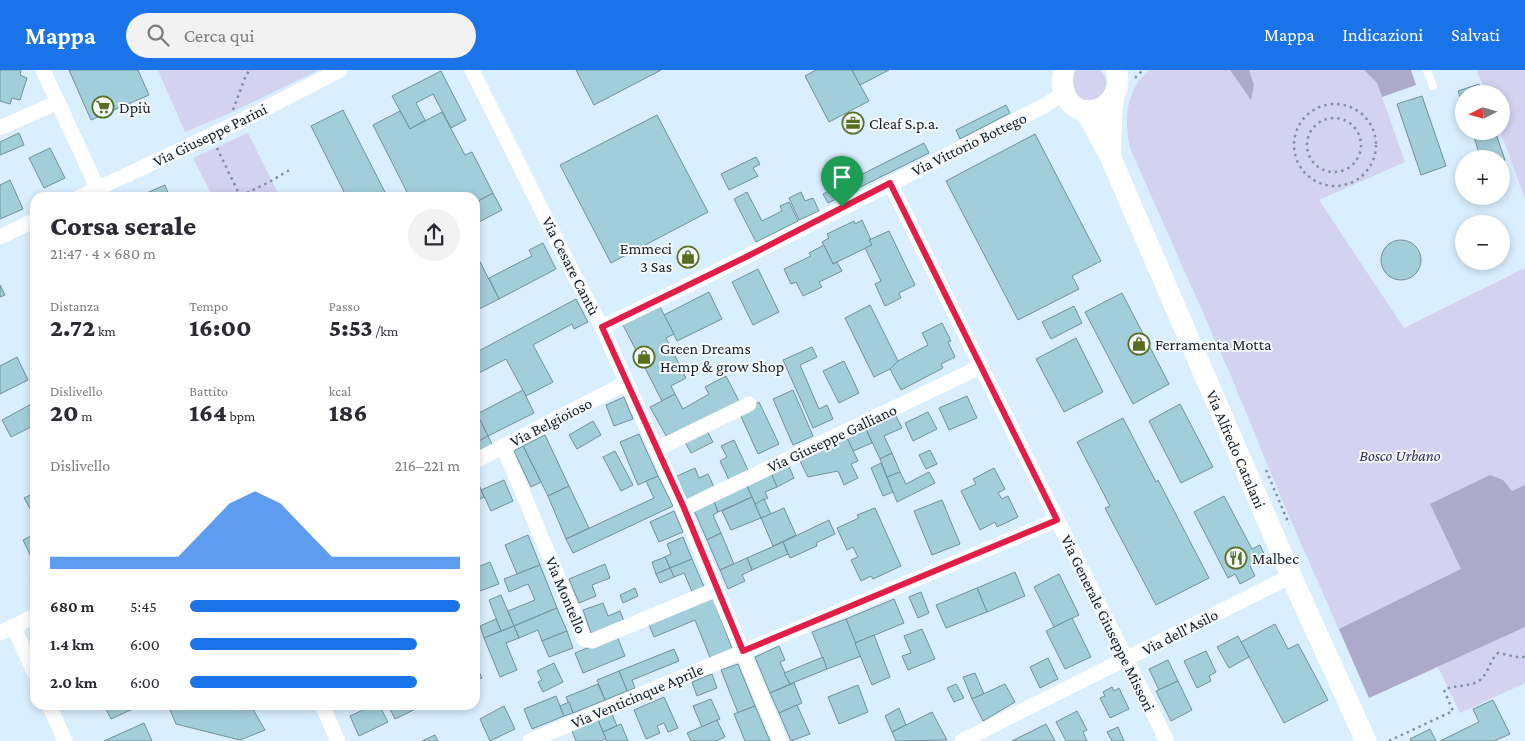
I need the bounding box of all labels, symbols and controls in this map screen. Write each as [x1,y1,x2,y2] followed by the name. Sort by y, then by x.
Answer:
[126,13,476,58] search box
[144,21,172,49] icon: search
[25,22,96,49] text: Mappa
[184,25,255,46] text: Cerca qui
[1264,25,1315,45] text: Mappa
[1343,25,1423,45] text: Indicazioni
[1451,25,1500,45] text: Salvati
[1455,85,1510,140] north arrow
[1455,85,1510,270] map controls
[91,95,115,119] supermarket icon: Dpiù
[119,99,151,117] place label: Dpiù
[150,100,270,171] street label: Via Giuseppe Parini
[909,109,1030,180] street label: Via Vittorio Bottego
[841,111,865,135] office icon: Cleaf S.p.a.
[869,115,939,133] place label: Cleaf S.p.a.
[1455,150,1510,205] button: +
[821,156,863,207] pin
[828,163,856,191] icon: arrive
[408,209,460,261] button: share
[50,210,196,241] text: Corsa serale
[539,214,603,318] street label: Via Cesare Cantù
[1455,215,1510,270] button: −
[620,240,672,275] place label: Emmeci 3 Sas
[50,245,156,262] text: 21:47 · 4 × 680 m
[676,245,700,269] shop icon: Emmeci 3 Sas
[50,298,99,314] text: Distanza
[189,298,228,314] text: Tempo
[329,298,360,314] text: Passo
[50,314,95,341] text: 2.72
[189,314,252,341] text: 16:00
[329,314,373,341] text: 5:53
[95,323,116,339] text: km
[373,323,398,339] text: /km
[1127,332,1151,356] shop icon: Ferramenta Motta
[1155,336,1272,353] place label: Ferramenta Motta
[660,340,784,376] place label: Green Dreams Hemp & grow Shop
[632,345,656,369] shop icon: Green Dreams Hemp & grow Shop
[50,383,103,399] text: Dislivello
[189,383,228,399] text: Battito
[329,383,351,399] text: kcal
[1203,387,1269,511] street label: Via Alfredo Catalani
[507,394,595,451] street label: Via Belgioioso
[50,399,79,426] text: 20
[189,399,227,426] text: 164
[329,399,367,426] text: 186
[765,401,900,476] street label: Via Giuseppe Galliano
[79,408,93,424] text: m
[227,408,255,424] text: bpm
[1359,447,1441,464] park label: Bosco Urbano
[50,457,110,474] text: Dislivello
[395,457,460,474] text: 216–221 m
[1057,532,1158,714] street label: Via Generale Giuseppe Missori
[1224,546,1248,570] restaurant icon: Malbec
[1252,550,1299,567] place label: Malbec
[542,554,590,636] street label: Via Montello
[50,598,94,615] text: 680 m
[130,598,157,615] text: 5:45
[1139,606,1221,658] street label: Via dell'Asilo
[50,636,94,653] text: 1.4 km
[130,636,160,653] text: 6:00
[568,660,706,732] street label: Via Venticinque Aprile
[50,674,97,691] text: 2.0 km
[130,674,160,691] text: 6:00

